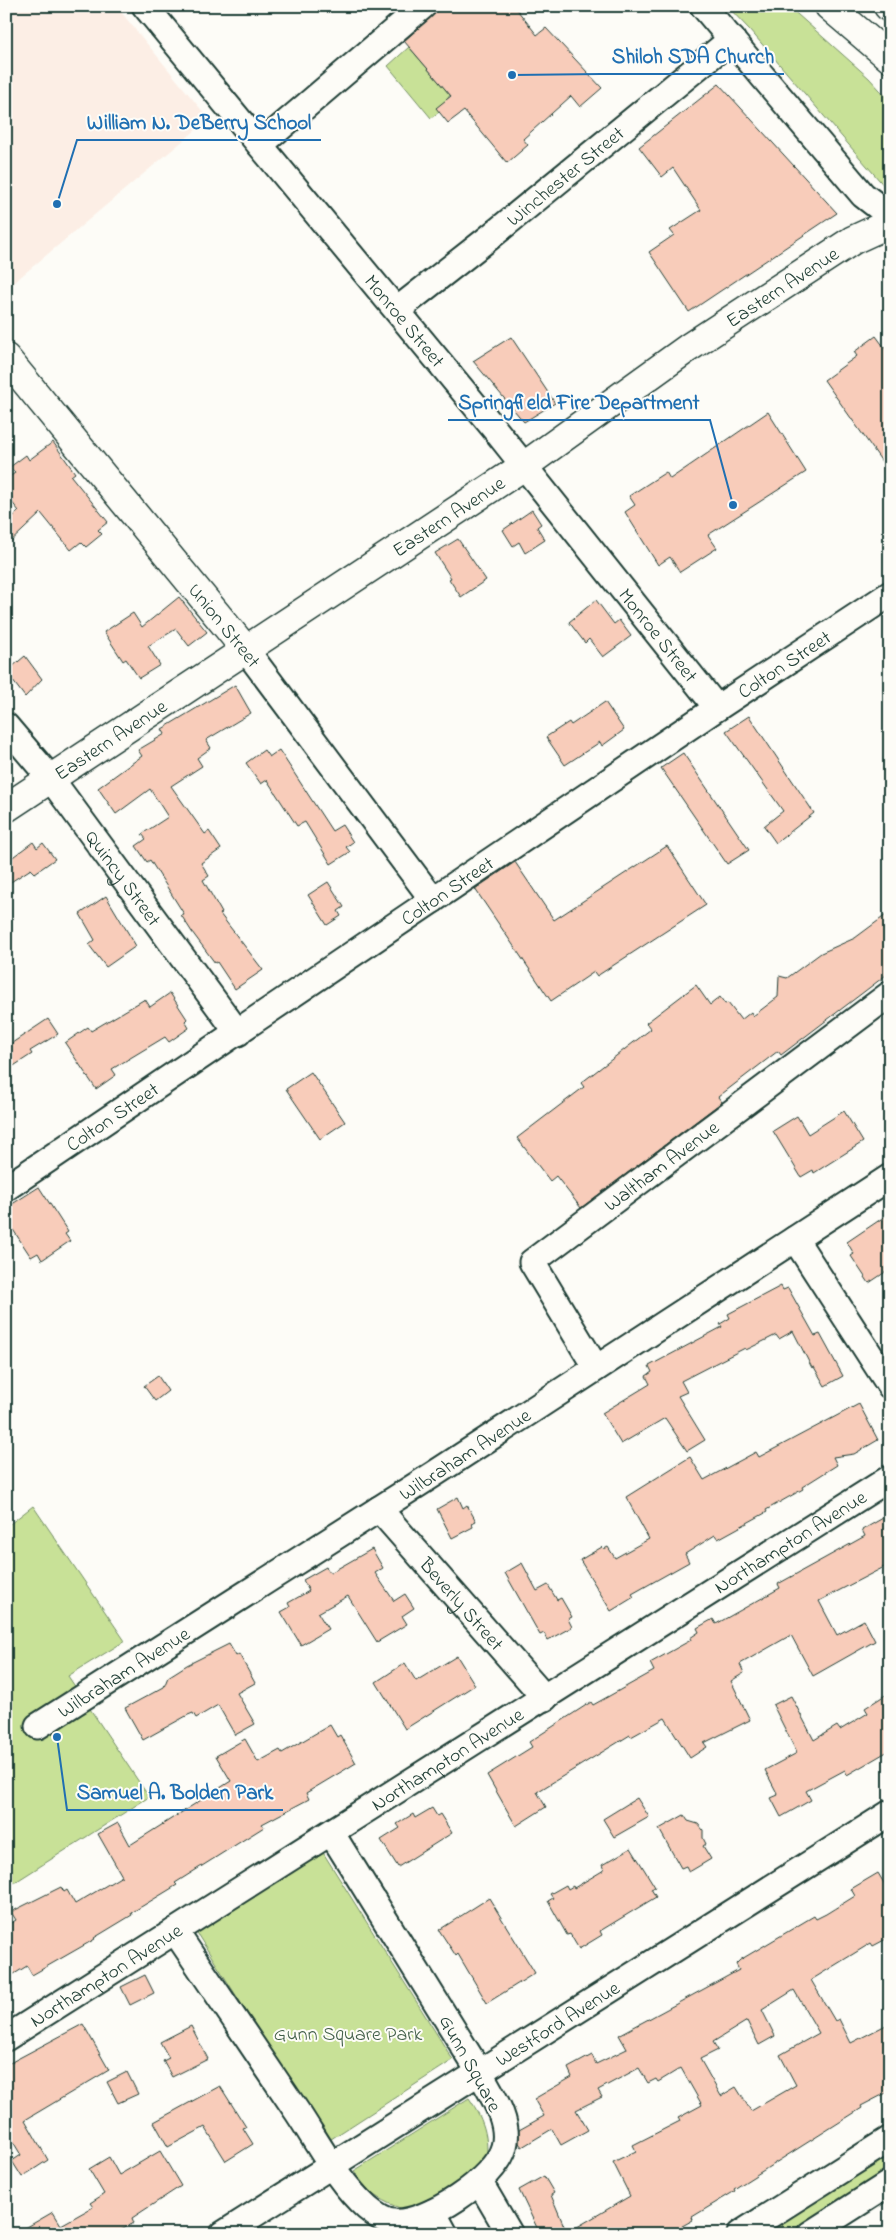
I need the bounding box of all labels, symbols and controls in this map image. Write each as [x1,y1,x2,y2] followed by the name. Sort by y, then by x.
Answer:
[601,38,784,74] callout: Shiloh SDA Church
[612,43,774,73] text: Shiloh SDA Church
[77,104,321,140] callout: William N. DeBerry School
[87,109,312,141] text: William N. DeBerry School
[501,120,632,235] street label: Winchester Street
[721,241,846,336] street label: Eastern Avenue
[356,269,451,375] street label: Monroe Street
[448,384,710,420] callout: Springfield Fire Department
[458,389,701,421] text: Springfield Fire Department
[388,470,512,566] street label: Eastern Avenue
[180,578,267,675] street label: Union Street
[610,583,704,690] street label: Monroe Street
[733,624,838,707] street label: Colton Street
[50,693,174,789] street label: Eastern Avenue
[76,825,167,934] street label: Quincy Street
[396,850,501,934] street label: Colton Street
[61,1076,166,1160] street label: Colton Street
[599,1115,726,1220] street label: Waltham Avenue
[394,1403,538,1509] street label: Wilbraham Avenue
[709,1484,873,1603] street label: Northampton Avenue
[410,1551,510,1659] street label: Beverly Street
[53,1621,196,1727] street label: Wilbraham Avenue
[366,1702,530,1820] street label: Northampton Avenue
[67,1774,283,1810] callout: Samuel A. Bolden Park
[77,1779,274,1809] text: Samuel A. Bolden Park
[25,1918,189,2036] street label: Northampton Avenue
[490,1975,626,2075] street label: Westford Avenue
[430,2010,507,2118] street label: Gunn Square
[274,2021,422,2050] park label: Gunn Square Park

